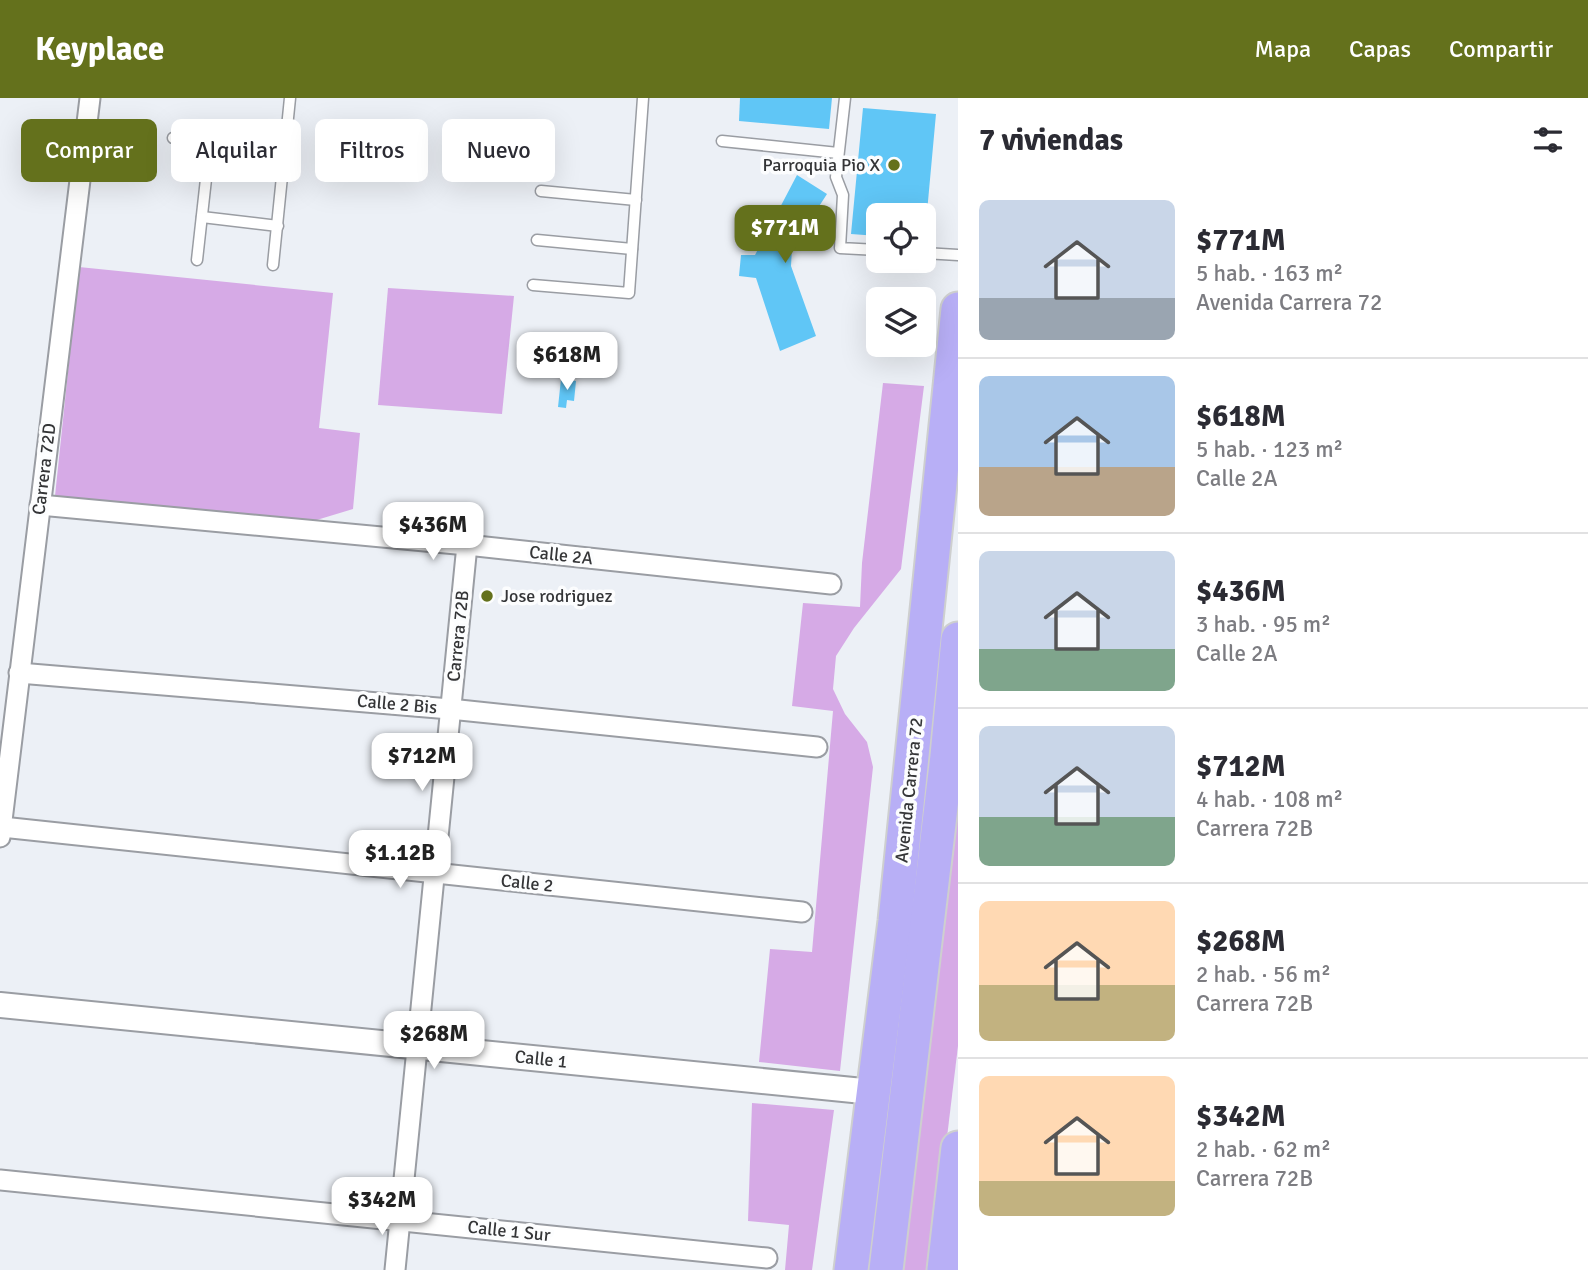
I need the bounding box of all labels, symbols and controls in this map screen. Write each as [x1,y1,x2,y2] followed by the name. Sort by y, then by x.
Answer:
[35,29,164,70] text: Keyplace
[1255,34,1311,64] text: Mapa
[1349,34,1411,64] text: Capas
[1449,34,1553,64] text: Compartir
[21,119,157,182] chip: Comprar
[171,119,301,182] chip: Alquilar
[315,119,428,182] chip: Filtros
[442,119,555,182] chip: Nuevo
[1529,121,1567,159] icon: filters
[979,122,1123,159] text: 7 viviendas
[763,154,880,176] place label: Parroquia Pio X
[886,157,902,173] marker: Parroquia Pio X
[866,203,936,357] map controls
[866,203,936,273] button: locate
[736,206,834,265] pin: $771M
[751,213,819,242] text: $771M
[1196,222,1286,259] text: $771M
[1035,228,1119,312] icon: home
[1196,259,1343,288] text: 5 hab. · 163 m²
[866,287,936,357] button: layers
[1196,288,1382,317] text: Avenida Carrera 72
[518,332,616,392] pin: $618M
[533,340,601,369] text: $618M
[1196,398,1286,435] text: $618M
[1035,404,1119,488] icon: home
[27,422,61,516] street label: Carrera 72D
[1196,435,1343,464] text: 5 hab. · 123 m²
[1196,464,1277,493] text: Calle 2A
[384,503,482,562] pin: $436M
[399,510,467,539] text: $436M
[528,541,594,569] street label: Calle 2A
[1196,573,1286,610] text: $436M
[1035,579,1119,663] icon: home
[501,585,613,607] place label: Jose rodriguez
[479,588,495,604] marker: Jose rodriguez
[442,589,474,683] street label: Carrera 72B
[1196,610,1331,639] text: 3 hab. · 95 m²
[1196,639,1277,668] text: Calle 2A
[356,690,438,718] street label: Calle 2 Bis
[890,716,928,864] street label: Avenida Carrera 72
[373,734,471,793] pin: $712M
[388,741,456,770] text: $712M
[1196,748,1286,785] text: $712M
[1035,754,1119,838] icon: home
[1196,785,1343,814] text: 4 hab. · 108 m²
[1196,814,1313,843] text: Carrera 72B
[343,830,457,890] pin: $1.12B
[365,838,435,867] text: $1.12B
[500,869,554,897] street label: Calle 2
[1196,923,1286,960] text: $268M
[1035,929,1119,1013] icon: home
[1196,960,1331,989] text: 2 hab. · 56 m²
[1196,989,1313,1018] text: Carrera 72B
[385,1012,483,1071] pin: $268M
[400,1019,468,1048] text: $268M
[514,1045,568,1073] street label: Calle 1
[1196,1098,1286,1135] text: $342M
[1035,1104,1119,1188] icon: home
[1196,1135,1331,1164] text: 2 hab. · 62 m²
[1196,1164,1313,1193] text: Carrera 72B
[333,1178,431,1237] pin: $342M
[348,1185,416,1214] text: $342M
[466,1216,552,1246] street label: Calle 1 Sur

